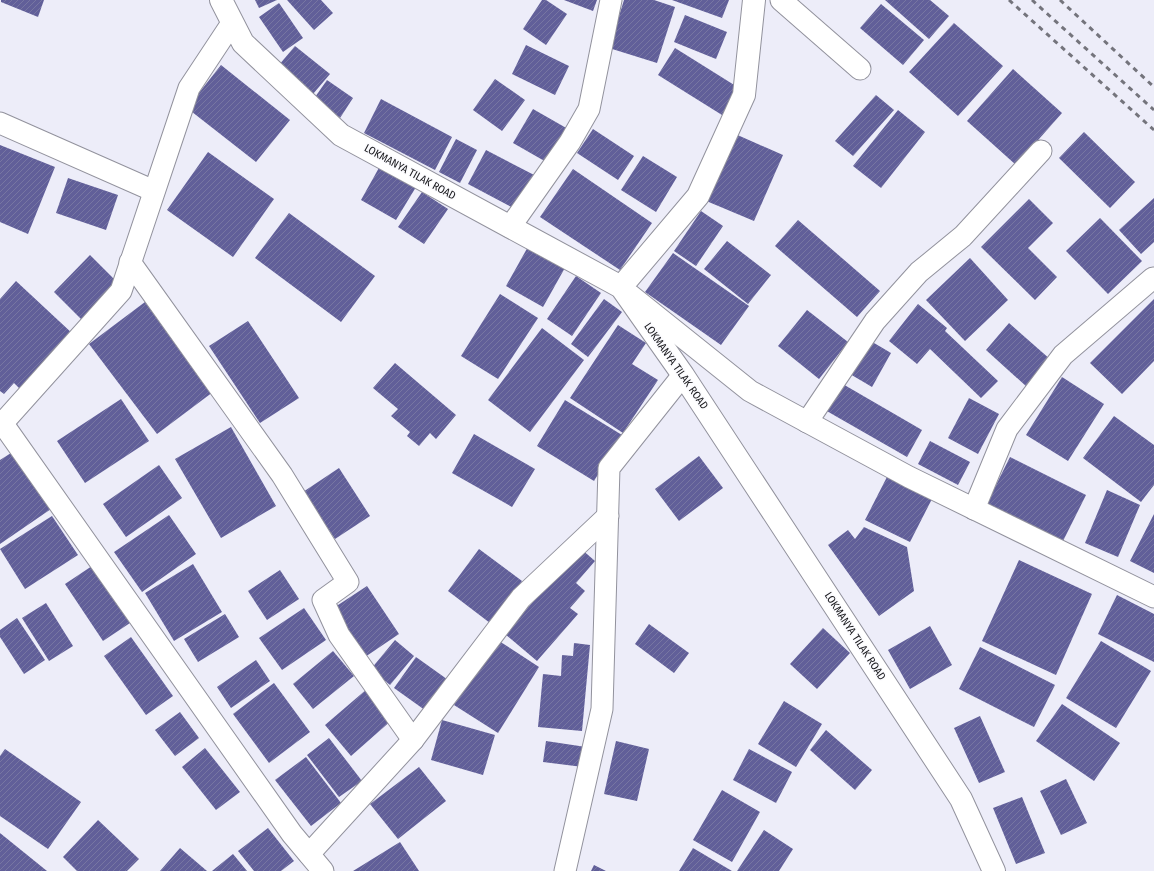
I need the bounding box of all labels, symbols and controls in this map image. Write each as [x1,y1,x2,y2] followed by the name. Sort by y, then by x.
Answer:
[362,141,458,203] street label: LOKMANYA TILAK ROAD
[641,320,711,412] street label: LOKMANYA TILAK ROAD
[822,589,888,683] street label: LOKMANYA TILAK ROAD

